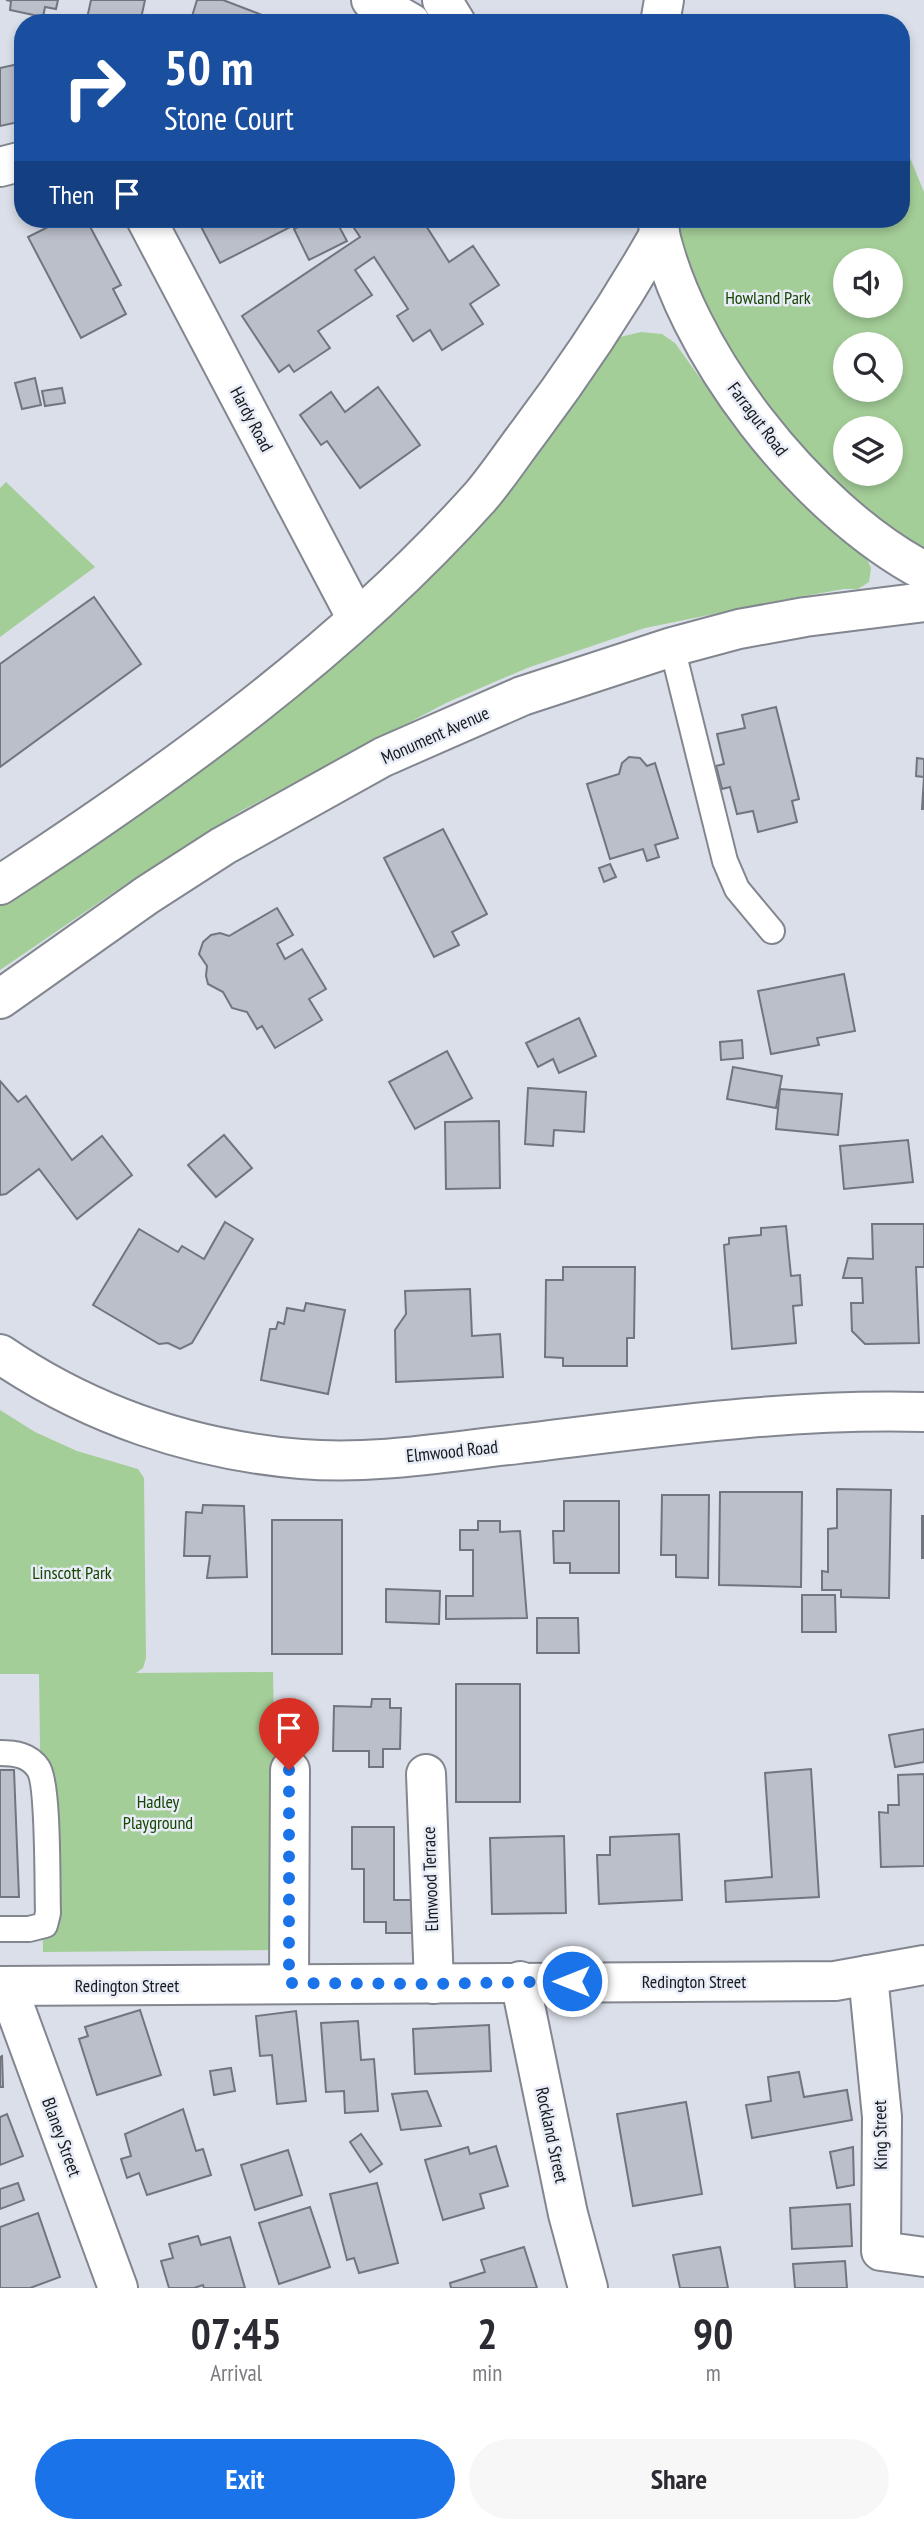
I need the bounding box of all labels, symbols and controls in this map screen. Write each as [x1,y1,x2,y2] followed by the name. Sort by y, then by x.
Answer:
[164,35,253,99] text: 50 m
[49,42,140,133] icon: right
[164,97,294,139] text: Stone Court
[108,175,146,213] icon: arrive
[49,178,94,211] text: Then
[833,248,903,486] map controls
[833,248,903,318] button: sound
[725,286,811,309] park label: Howland Park
[833,332,903,402] button: search
[723,377,793,461] street label: Farragut Road
[225,383,279,455] street label: Hardy Road
[833,416,903,486] button: layers
[377,701,493,769] street label: Monument Avenue
[405,1435,499,1467] street label: Elmwood Road
[32,1561,112,1584] park label: Linscott Park
[259,1698,319,1770] pin
[270,1709,308,1747] icon: arrive
[123,1790,193,1834] park label: Hadley Playground
[417,1826,443,1932] street label: Elmwood Terrace
[535,1944,609,2018] position arrow
[642,1970,746,1993] street label: Redington Street
[75,1974,179,1997] street label: Redington Street
[531,2085,573,2185] street label: Rockland Street
[37,2094,87,2180] street label: Blaney Street
[868,2100,892,2170] street label: King Street
[191,2306,282,2361] text: 07:45
[477,2306,497,2361] text: 2
[693,2306,733,2361] text: 90
[210,2358,262,2387] text: Arrival
[472,2358,502,2387] text: min
[706,2358,721,2387] text: m
[35,2439,455,2519] button: Exit
[469,2439,889,2519] button: Share

